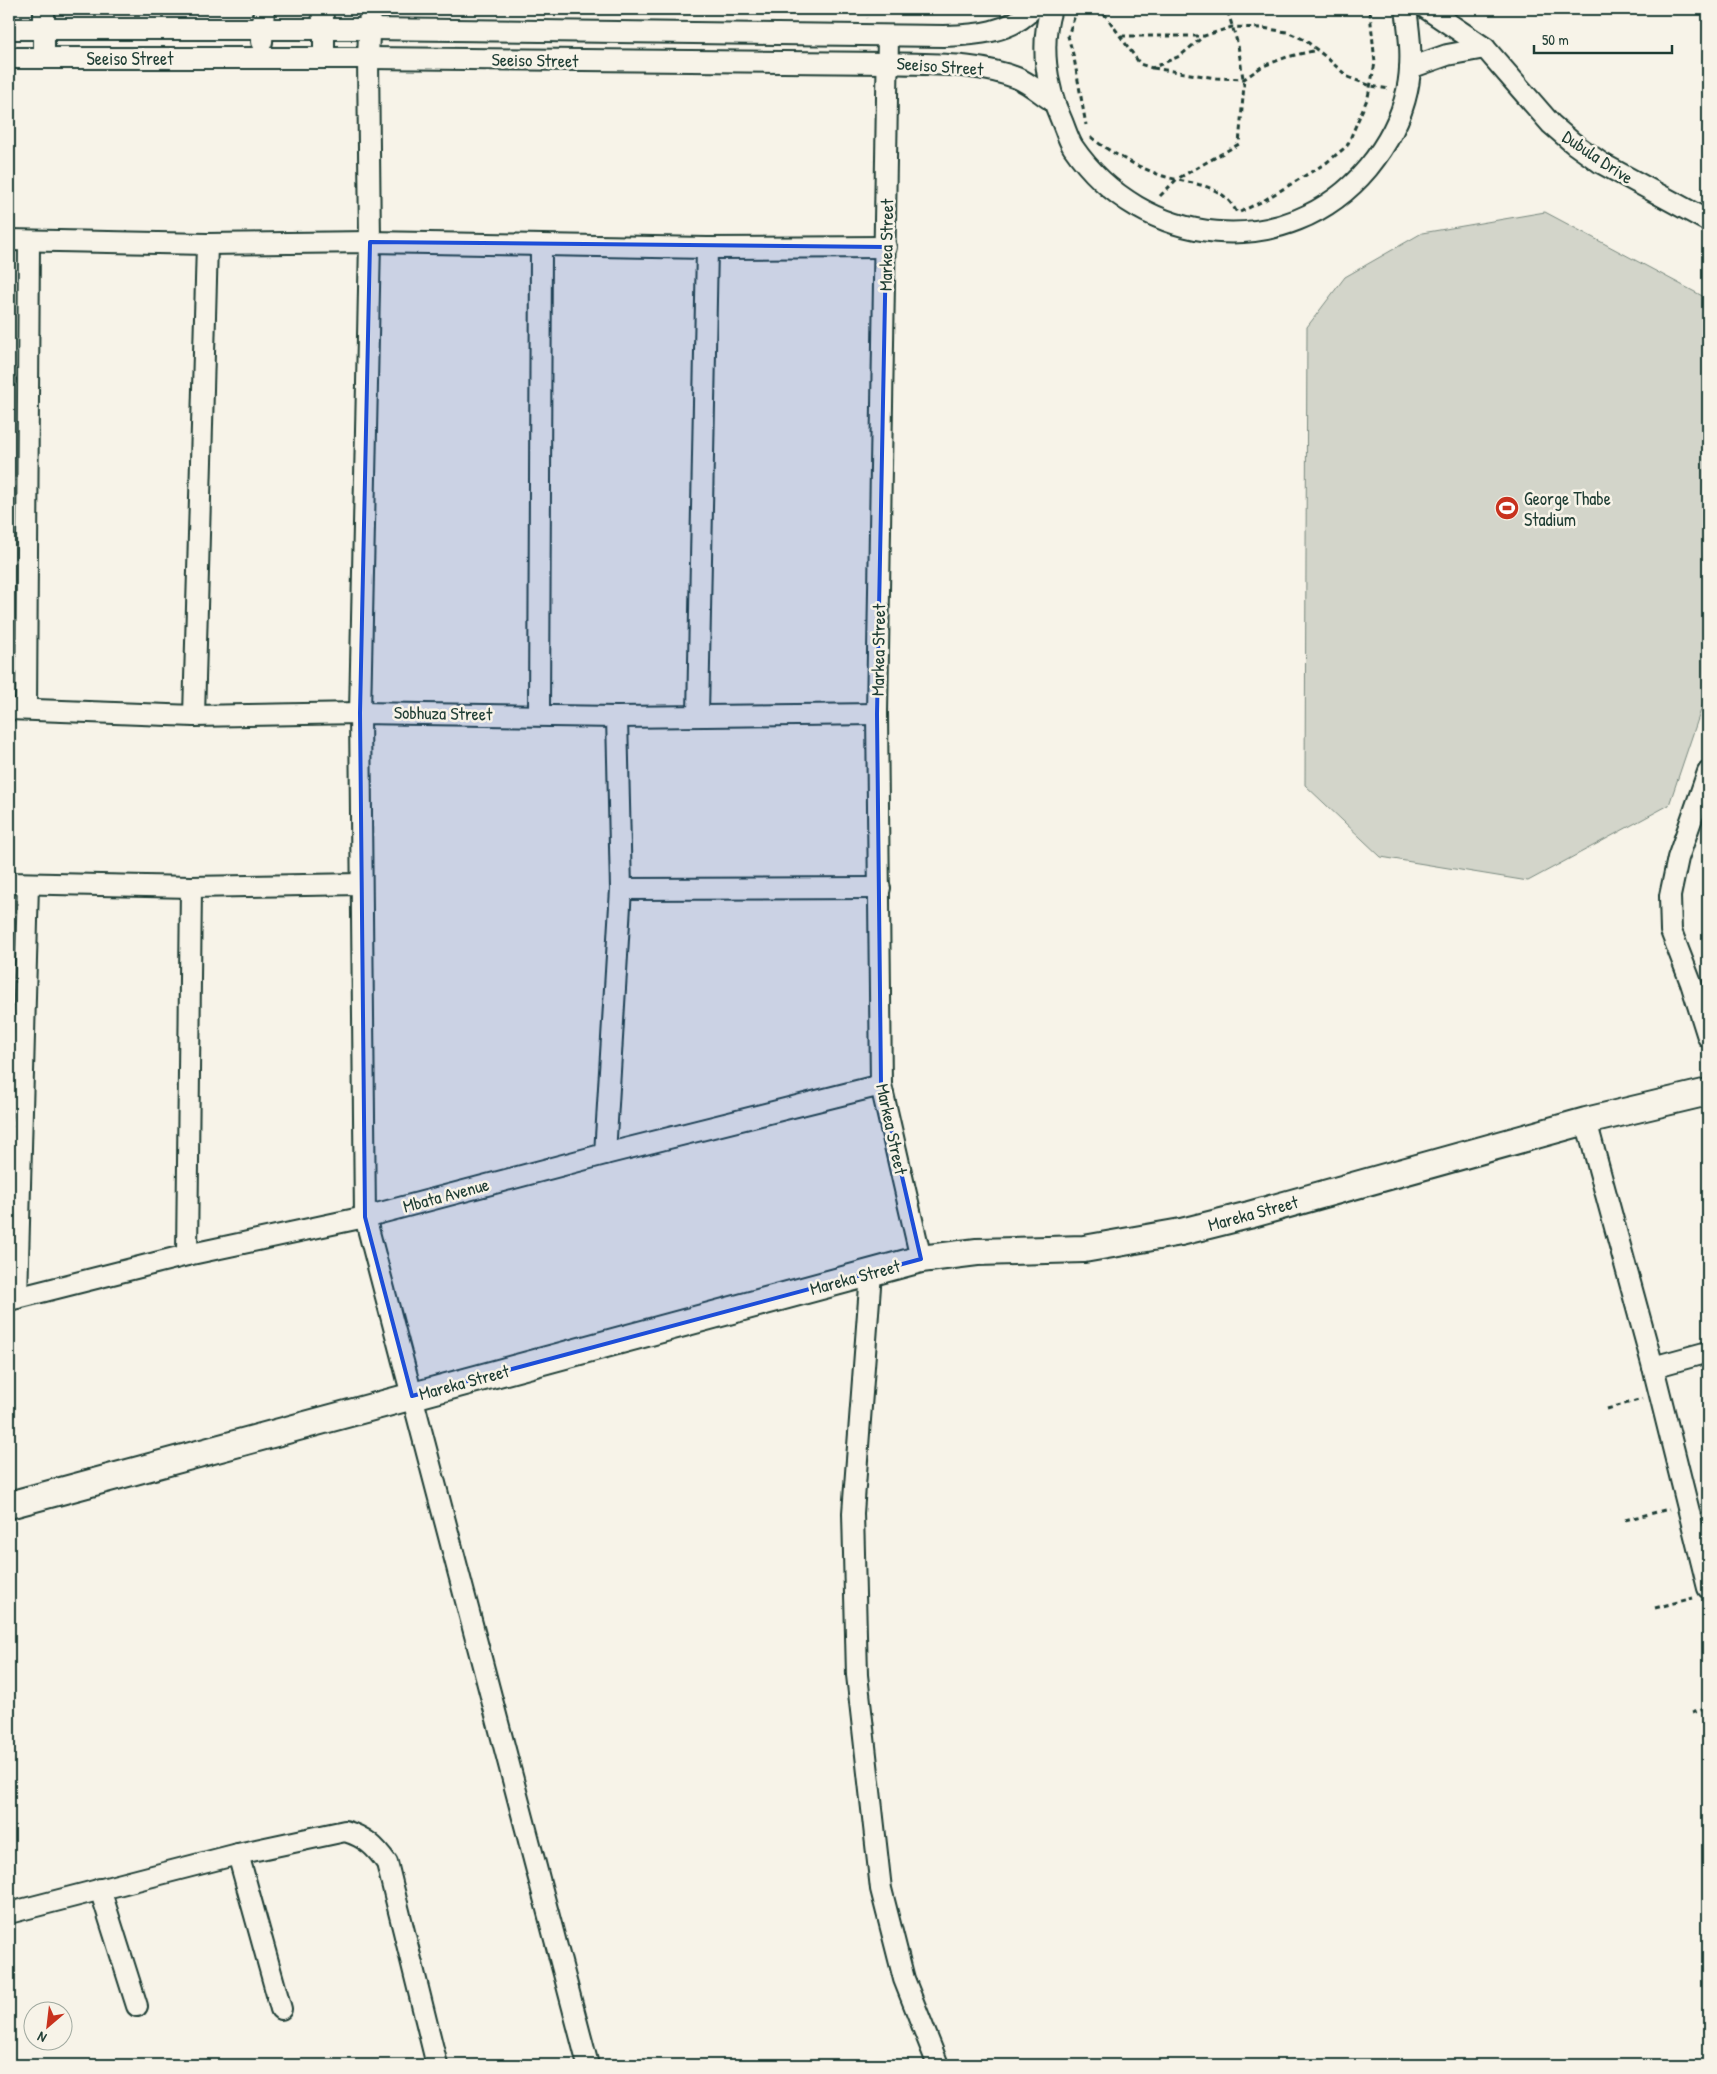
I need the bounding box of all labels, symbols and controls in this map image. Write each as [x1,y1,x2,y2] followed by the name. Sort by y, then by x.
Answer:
[1534,22,1672,54] scale bar
[1542,29,1569,50] text: 50 m
[87,46,174,71] street label: Seeiso Street
[491,47,579,73] street label: Seeiso Street
[896,51,985,82] street label: Seeiso Street
[1558,124,1638,190] street label: Dubula Drive
[873,198,899,291] street label: Markea Street
[1524,486,1611,532] place label: George Thabe Stadium
[1494,495,1520,521] sports icon: George Thabe Stadium
[865,603,891,696] street label: Markea Street
[394,700,493,726] street label: Sobhuza Street
[870,1081,914,1178] street label: Markea Street
[400,1172,492,1218] street label: Mbata Avenue
[1205,1189,1302,1237] street label: Mareka Street
[807,1253,904,1301] street label: Mareka Street
[416,1358,513,1406] street label: Mareka Street
[22,2002,72,2052] north arrow
[33,2028,49,2048] text: N

